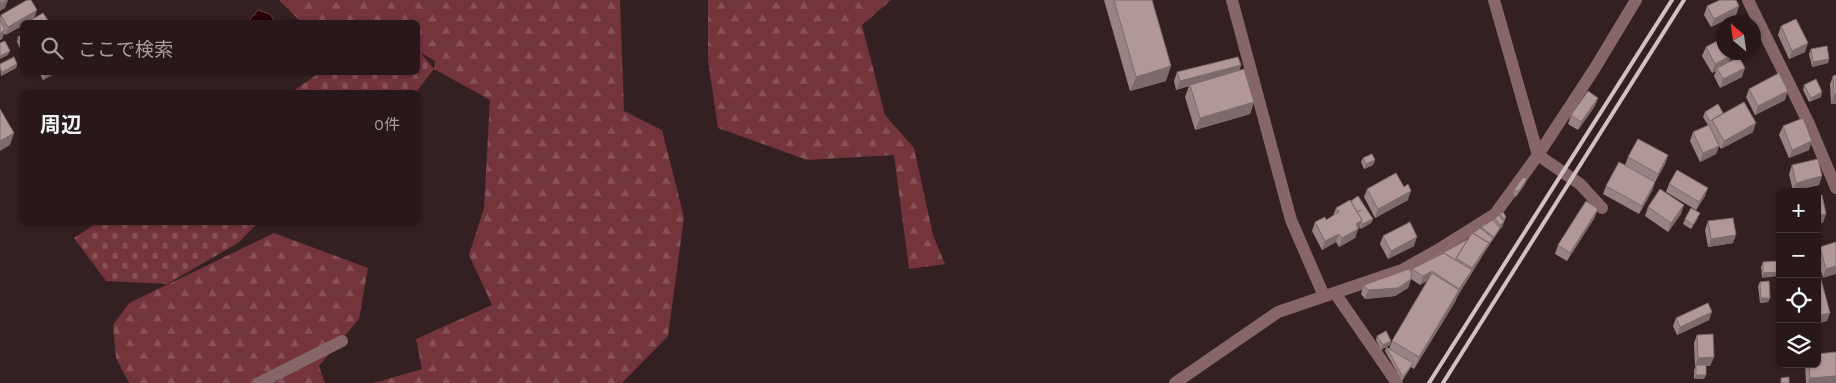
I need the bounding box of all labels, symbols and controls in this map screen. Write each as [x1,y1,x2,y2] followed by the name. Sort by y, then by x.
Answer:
[1716,15,1761,60] north arrow
[20,20,420,75] search box
[38,34,66,62] icon: search
[78,38,173,61] text: ここで検索
[40,112,82,137] text: 周辺
[374,115,400,134] text: 0件
[1776,188,1821,368] map controls
[1776,188,1821,233] button: +
[1776,233,1821,278] button: −
[1776,278,1821,323] button: locate
[1776,323,1821,368] button: layers

